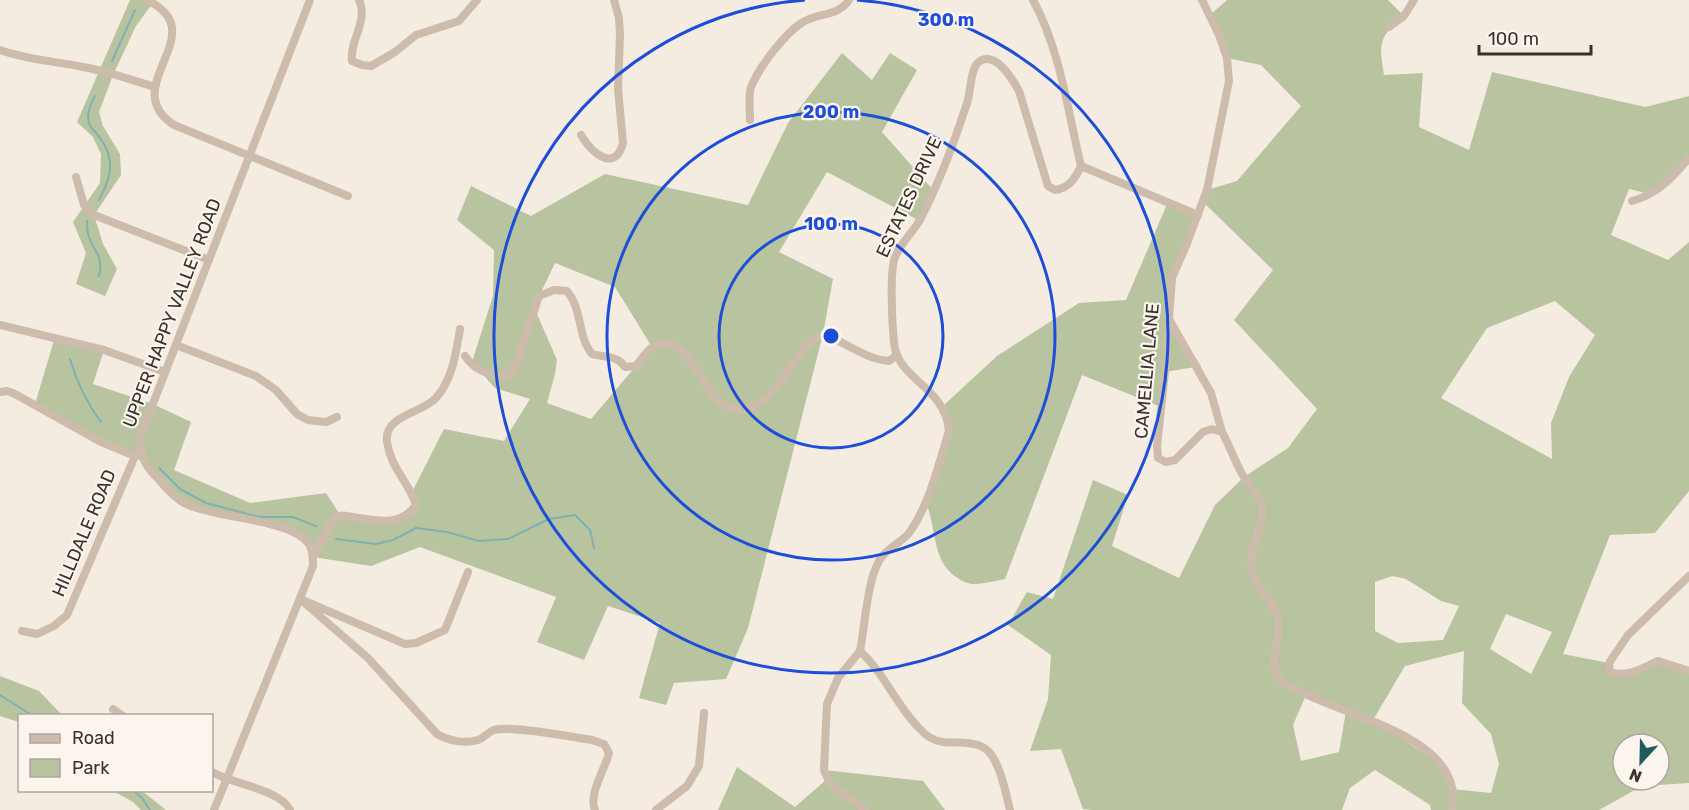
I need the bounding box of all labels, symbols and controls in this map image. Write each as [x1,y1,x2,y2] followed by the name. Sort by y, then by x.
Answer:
[918,9,974,31] text: 300 m
[1479,18,1592,56] scale bar
[1488,28,1539,50] text: 100 m
[803,101,859,123] text: 200 m
[871,133,947,261] street label: ESTATES DRIVE
[118,195,226,431] street label: UPPER HAPPY VALLEY ROAD
[804,213,858,235] text: 100 m
[1130,302,1164,440] street label: CAMELLIA LANE
[821,326,841,346] centre of rings
[47,466,121,600] street label: HILLDALE ROAD
[18,714,213,792] legend
[72,727,115,749] text: Road
[1611,732,1671,792] north arrow
[72,757,110,779] text: Park
[1627,764,1644,786] text: N

